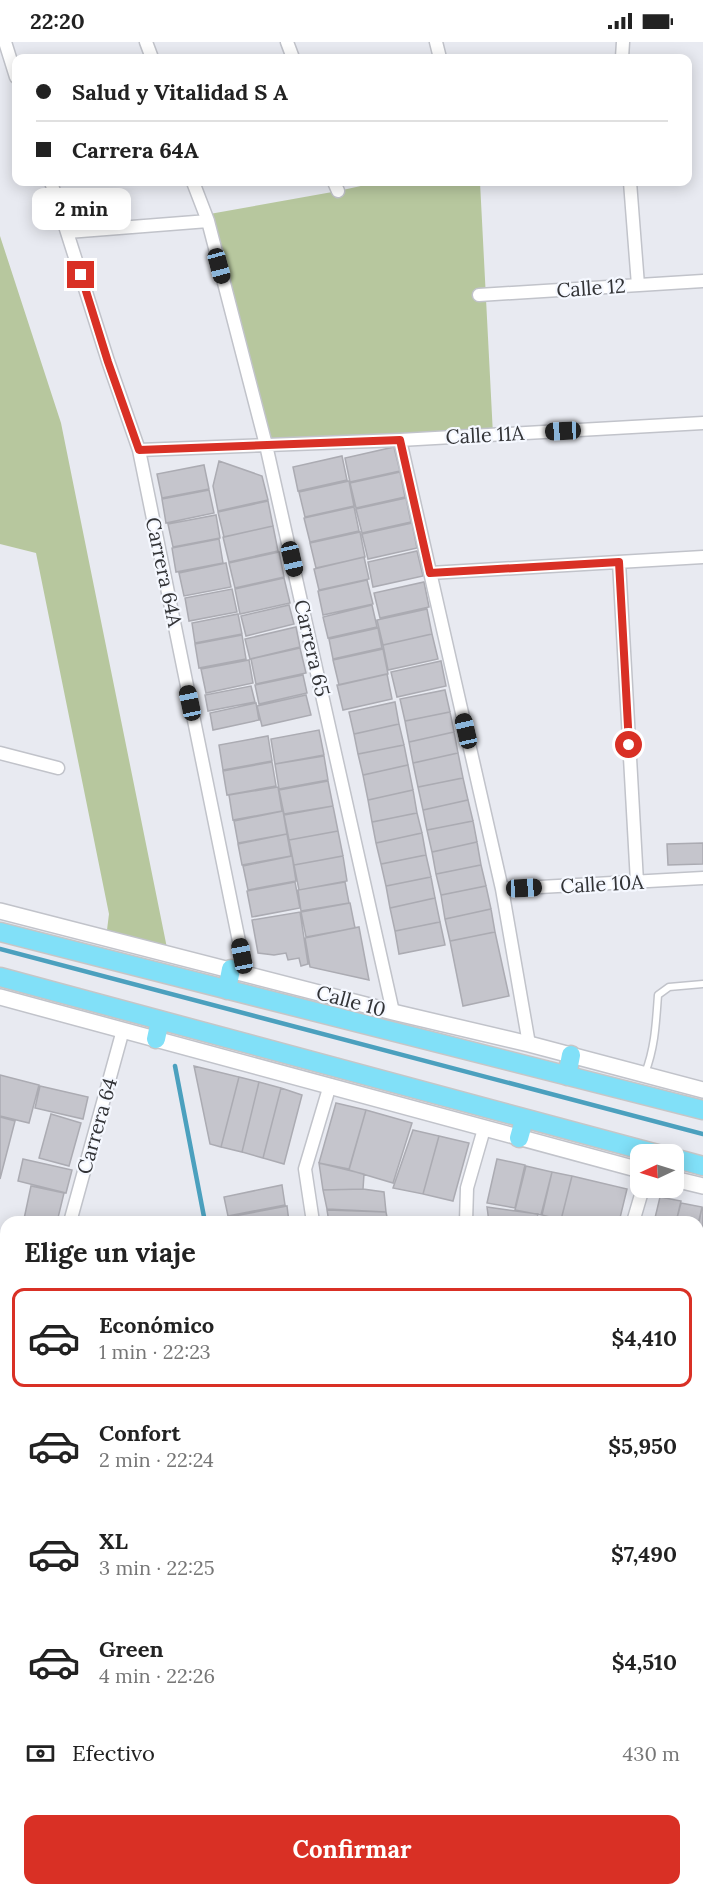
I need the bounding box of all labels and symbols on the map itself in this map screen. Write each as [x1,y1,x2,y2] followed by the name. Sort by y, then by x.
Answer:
[32,188,130,230] callout: 2 min
[206,246,232,286] car
[67,261,94,288] route end
[556,273,626,302] street label: Calle 12
[445,420,525,449] street label: Calle 11A
[545,421,581,441] car
[141,515,188,629] street label: Carrera 64A
[279,539,305,579] car
[289,597,336,699] street label: Carrera 65
[177,684,203,722] car
[453,711,479,751] car
[615,731,642,758] route start
[560,869,645,898] street label: Calle 10A
[506,878,542,898] car
[230,937,254,975] car
[314,979,389,1022] street label: Calle 10
[71,1075,122,1177] street label: Carrera 64
[630,1144,684,1198] north arrow

